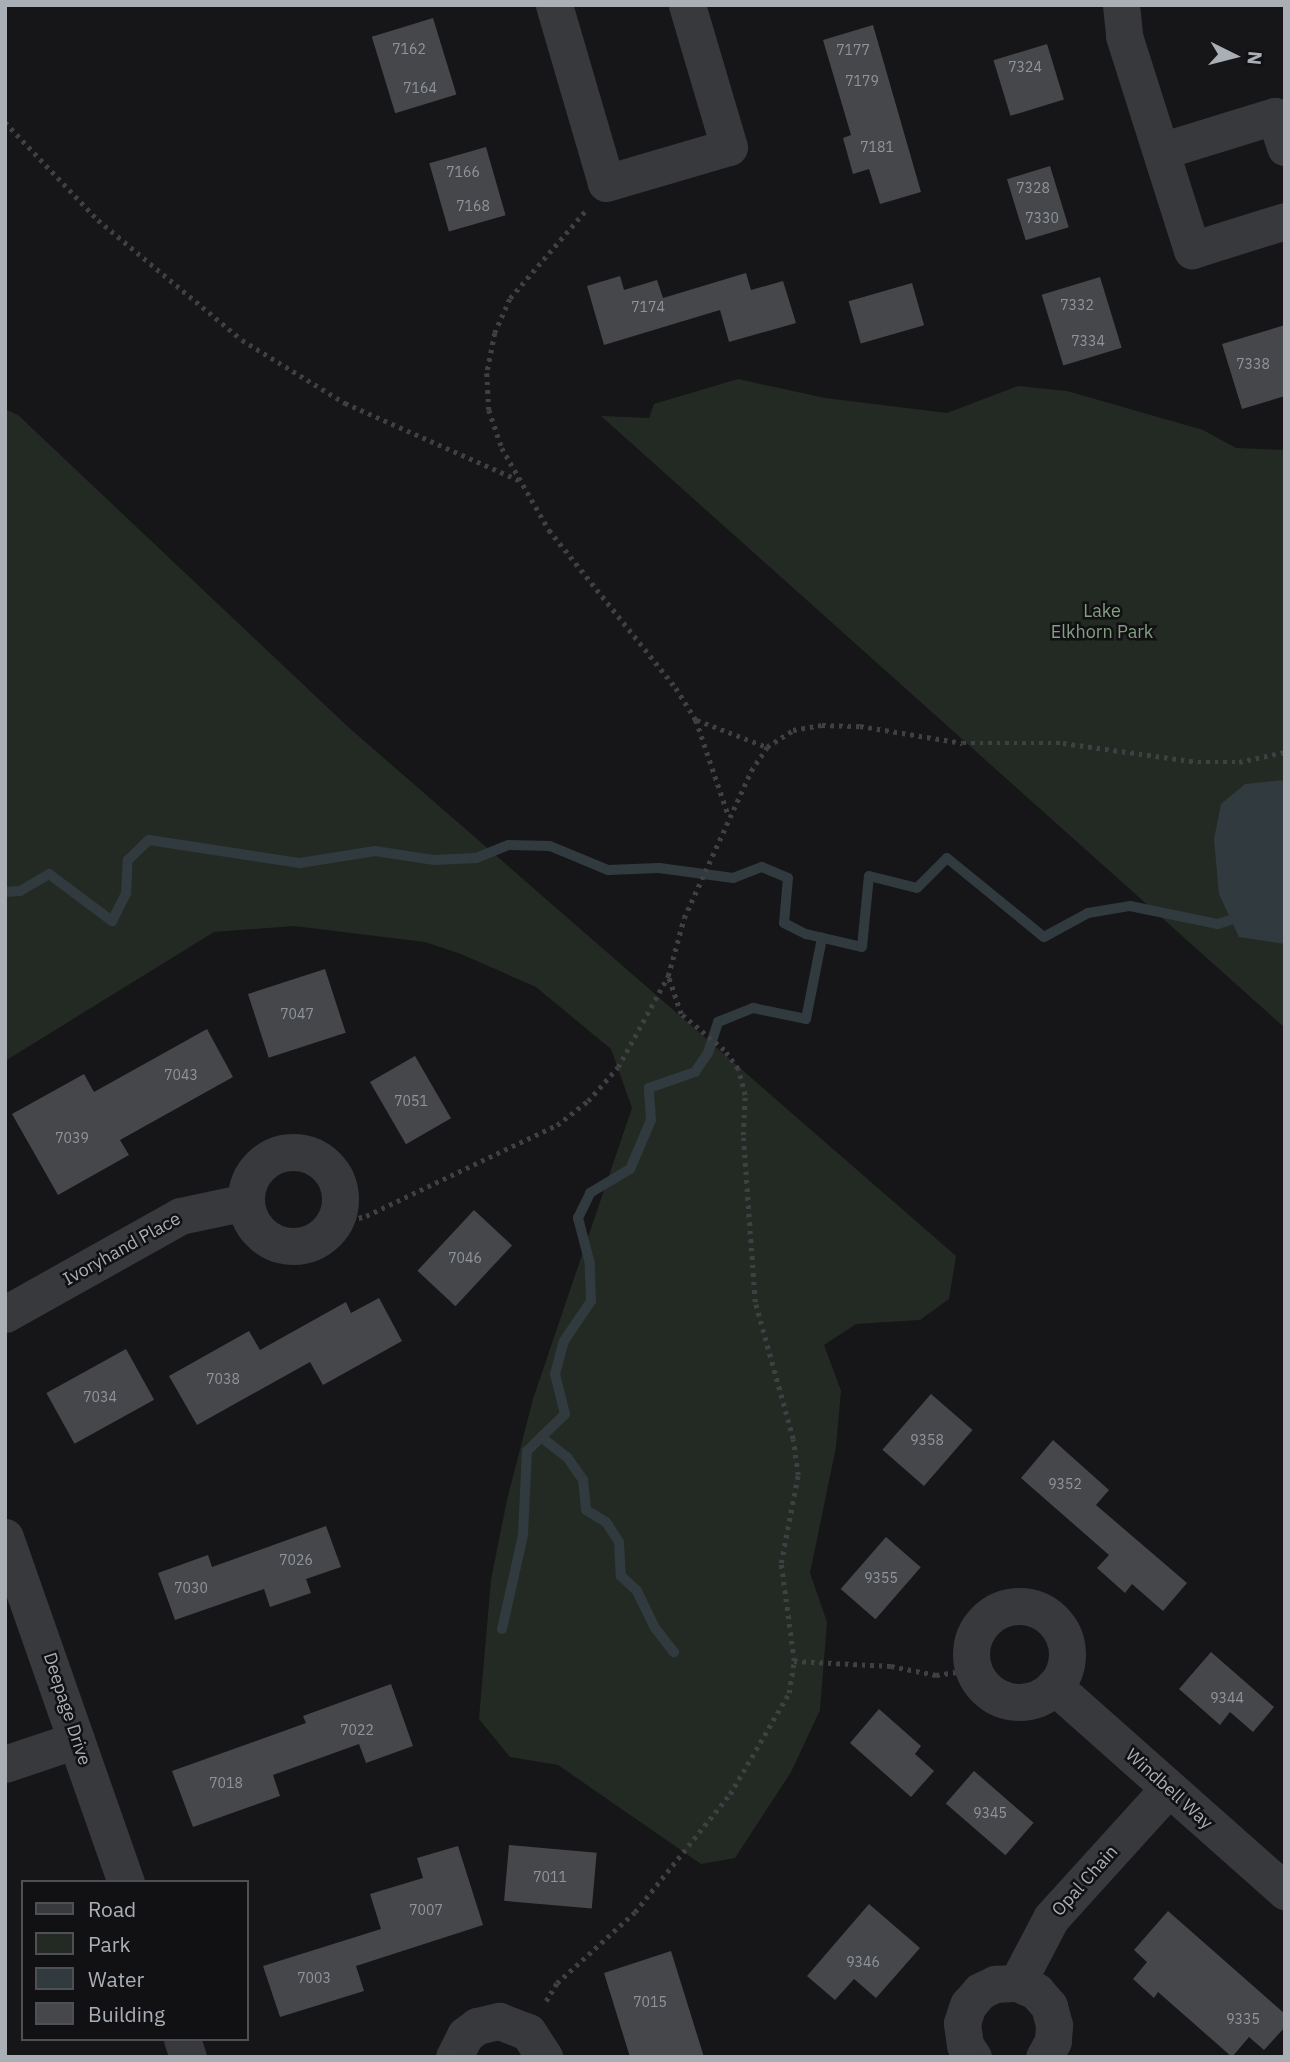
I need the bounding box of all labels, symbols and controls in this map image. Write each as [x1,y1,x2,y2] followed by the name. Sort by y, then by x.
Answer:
[1199,21,1269,91] north arrow
[392,41,426,57] house number: 7162
[836,42,870,58] house number: 7177
[1242,50,1268,66] text: N
[1008,59,1042,75] house number: 7324
[845,73,879,89] house number: 7179
[403,80,437,96] house number: 7164
[860,139,894,155] house number: 7181
[446,164,480,180] house number: 7166
[1016,180,1050,196] house number: 7328
[456,198,490,214] house number: 7168
[1025,210,1059,226] house number: 7330
[1060,297,1094,313] house number: 7332
[631,299,665,315] house number: 7174
[1071,333,1105,349] house number: 7334
[1236,356,1270,372] house number: 7338
[1051,601,1153,644] park label: Lake Elkhorn Park
[280,1006,314,1022] house number: 7047
[164,1067,198,1083] house number: 7043
[394,1093,428,1109] house number: 7051
[55,1130,89,1146] house number: 7039
[60,1208,184,1290] street label: Ivoryhand Place
[448,1250,482,1266] house number: 7046
[206,1371,240,1387] house number: 7038
[83,1389,117,1405] house number: 7034
[910,1432,944,1448] house number: 9358
[1048,1476,1082,1492] house number: 9352
[279,1552,313,1568] house number: 7026
[864,1570,898,1586] house number: 9355
[174,1580,208,1596] house number: 7030
[39,1650,95,1768] street label: Deepage Drive
[1210,1690,1244,1706] house number: 9344
[340,1722,374,1738] house number: 7022
[1121,1744,1217,1834] street label: Windbell Way
[209,1775,243,1791] house number: 7018
[973,1805,1007,1821] house number: 9345
[1048,1841,1122,1921] street label: Opal Chain
[533,1869,567,1885] house number: 7011
[21,1880,248,2041] legend
[88,1895,136,1923] text: Road
[409,1902,443,1918] house number: 7007
[88,1930,131,1958] text: Park
[846,1954,880,1970] house number: 9346
[88,1965,144,1993] text: Water
[297,1970,331,1986] house number: 7003
[633,1994,667,2010] house number: 7015
[88,2000,165,2028] text: Building
[1226,2011,1260,2027] house number: 9335

